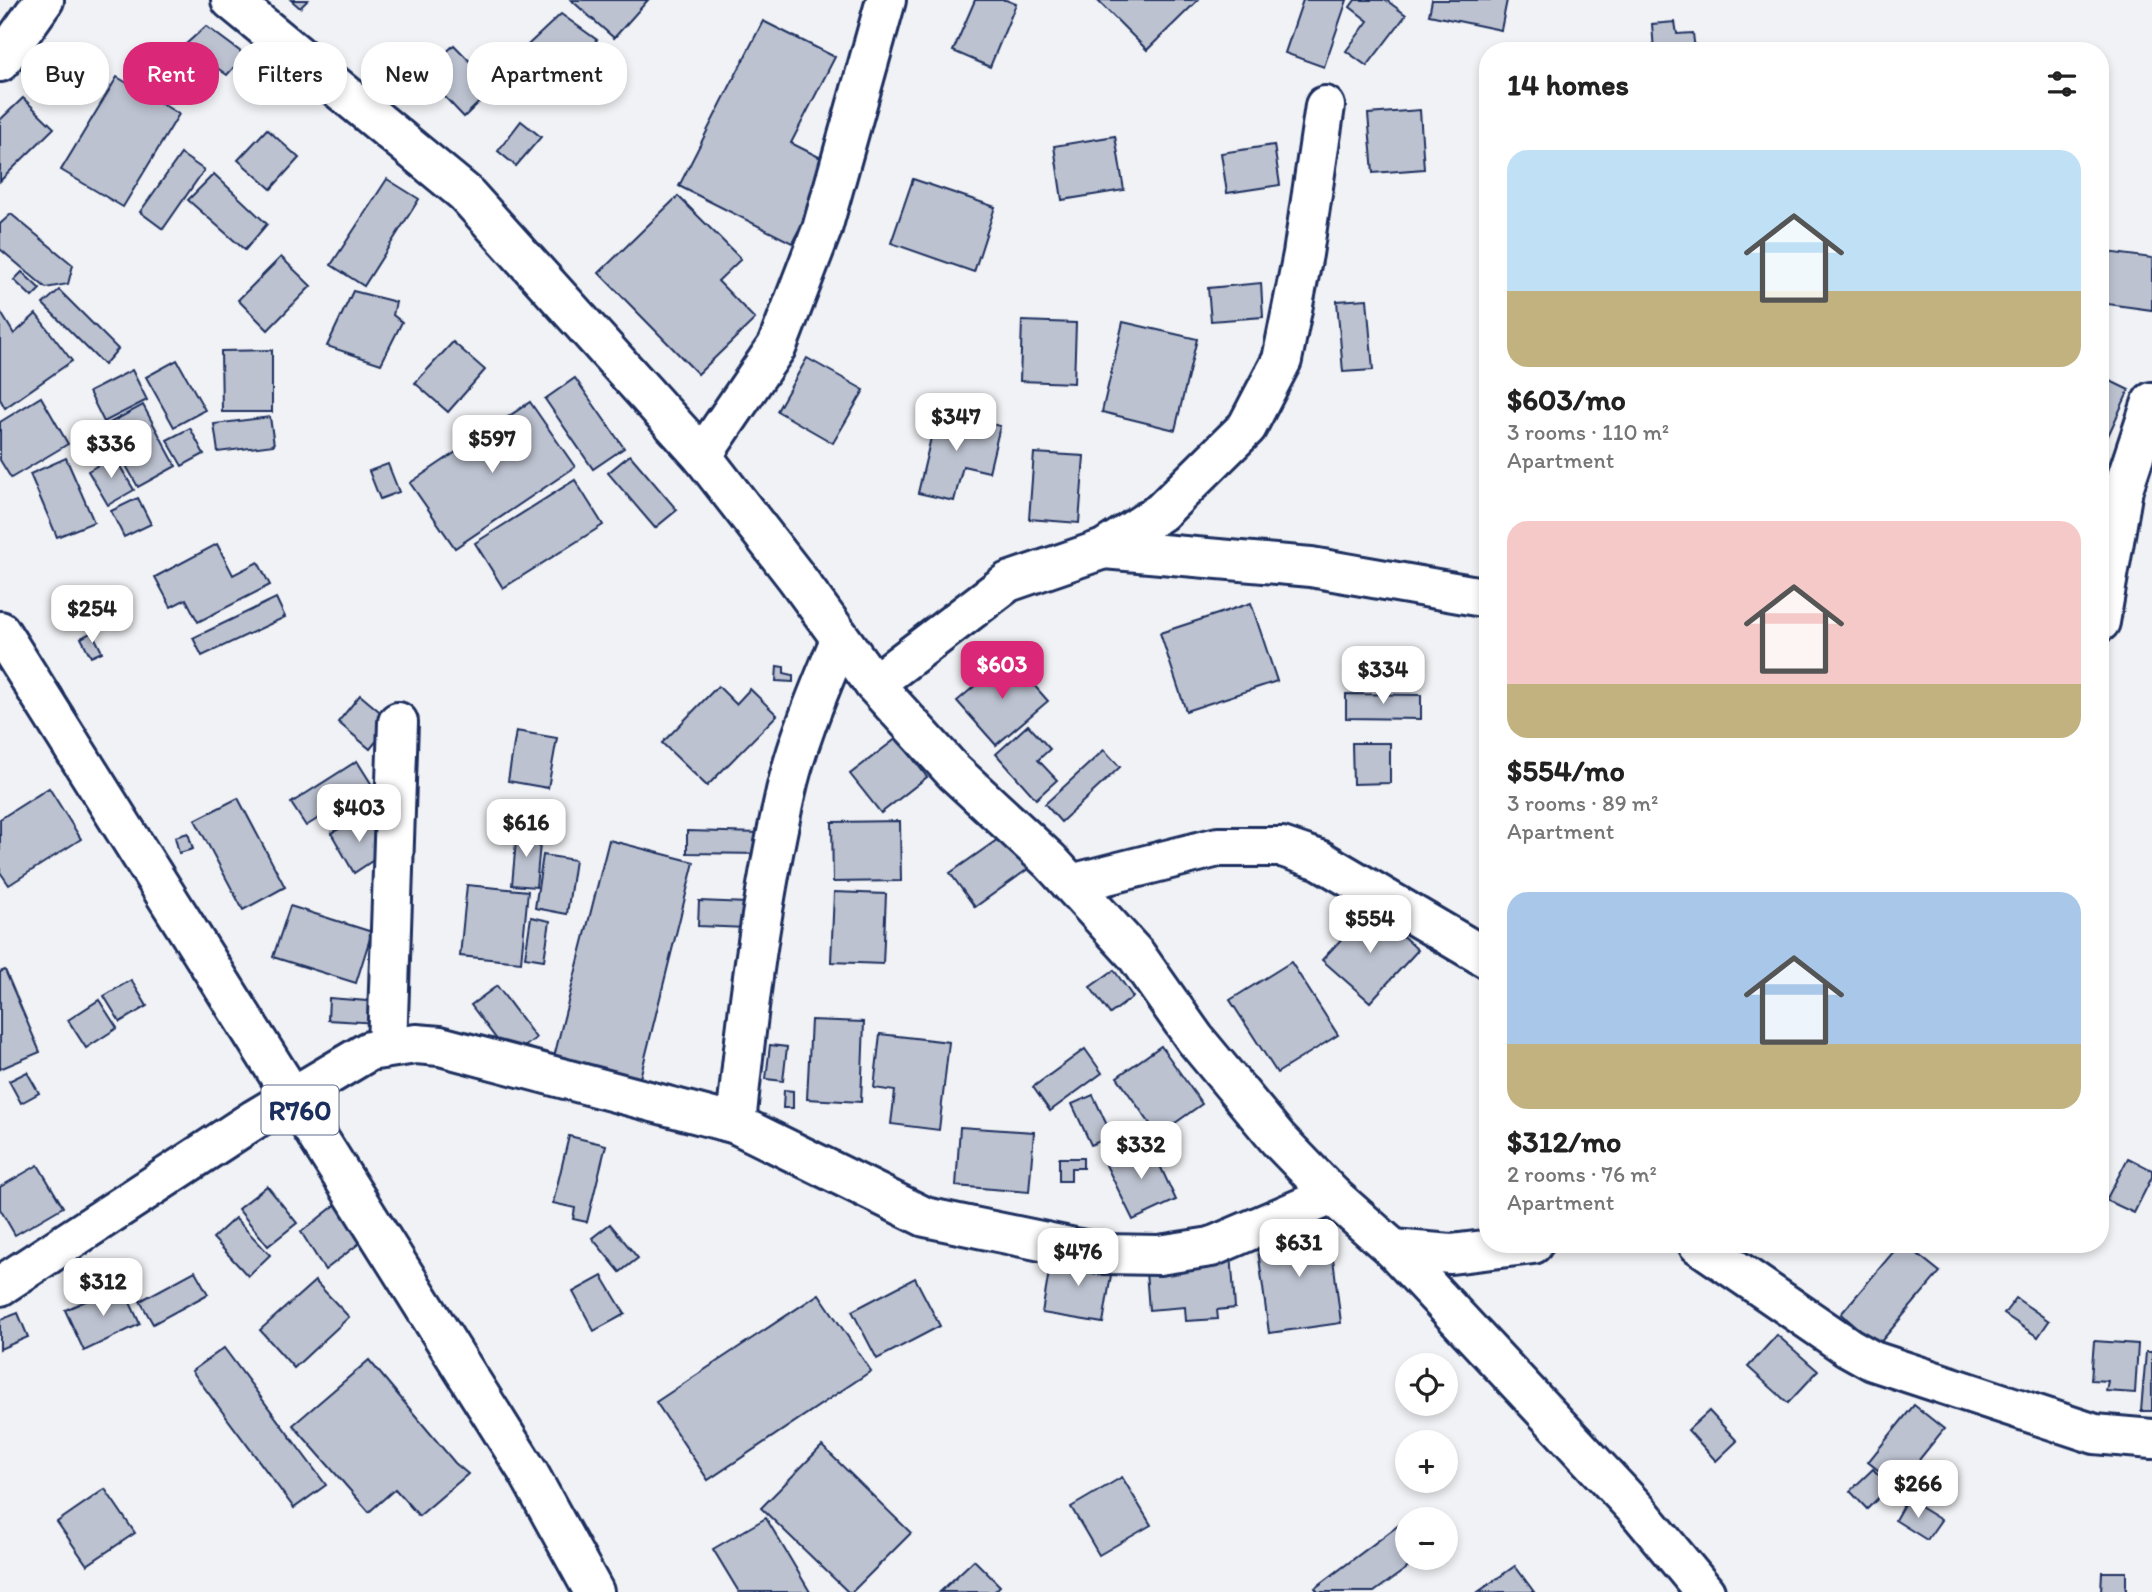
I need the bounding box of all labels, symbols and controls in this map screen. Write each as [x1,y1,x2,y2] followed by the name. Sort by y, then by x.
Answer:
[21,42,109,105] chip: Buy
[123,42,219,105] chip: Rent
[233,42,347,105] chip: Filters
[361,42,453,105] chip: New
[467,42,627,105] chip: Apartment
[2043,65,2081,103] icon: filters
[1507,66,1629,103] text: 14 homes
[1731,195,1857,321] icon: home
[1507,381,1626,418] text: $603/mo
[915,393,997,453] pin: $347
[931,402,981,430] text: $347
[451,416,533,475] pin: $597
[1507,418,1669,446] text: 3 rooms · 110 m²
[70,420,152,480] pin: $336
[468,424,516,452] text: $597
[87,429,135,457] text: $336
[1507,446,1614,474] text: Apartment
[1731,566,1857,692] icon: home
[51,586,133,645] pin: $254
[67,594,117,622] text: $254
[961,642,1043,701] pin: $603
[1342,646,1424,706] pin: $334
[977,650,1027,678] text: $603
[1358,655,1408,683] text: $334
[1507,752,1625,789] text: $554/mo
[318,784,400,844] pin: $403
[1507,789,1658,817] text: 3 rooms · 89 m²
[333,793,385,821] text: $403
[485,800,567,859] pin: $616
[503,808,549,836] text: $616
[1507,817,1614,845] text: Apartment
[1329,895,1411,955] pin: $554
[1345,904,1395,932] text: $554
[1731,937,1857,1063] icon: home
[262,1086,338,1134] road number: R760
[1100,1122,1182,1181] pin: $332
[1507,1123,1621,1160] text: $312/mo
[1117,1130,1165,1158] text: $332
[1507,1160,1657,1188] text: 2 rooms · 76 m²
[1507,1188,1614,1216] text: Apartment
[1258,1220,1340,1279] pin: $631
[1037,1228,1119,1288] pin: $476
[1275,1228,1323,1256] text: $631
[1053,1237,1103,1265] text: $476
[62,1258,144,1318] pin: $312
[80,1267,126,1295] text: $312
[1395,1353,1458,1570] map controls
[1395,1353,1458,1416] button: locate
[1395,1430,1458,1493] button: +
[1877,1460,1959,1520] pin: $266
[1894,1469,1942,1497] text: $266
[1395,1507,1458,1570] button: −

